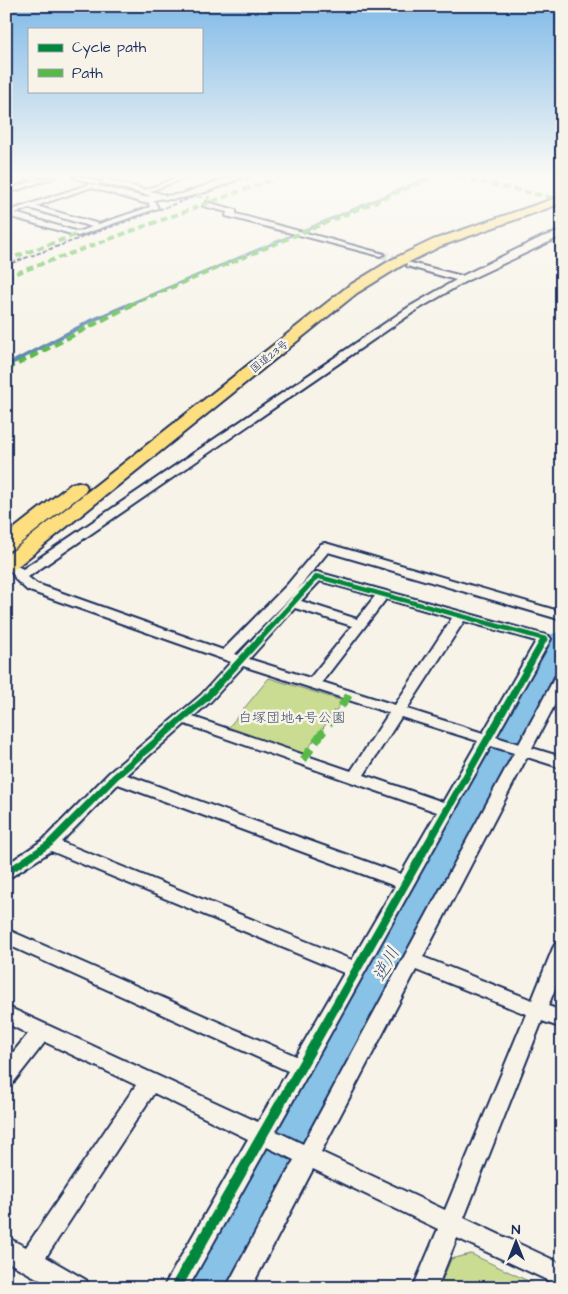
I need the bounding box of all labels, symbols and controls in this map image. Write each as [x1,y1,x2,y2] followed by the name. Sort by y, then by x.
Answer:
[28,28,202,92] legend
[72,37,147,59] text: Cycle path
[72,63,103,84] text: Path
[247,336,291,376] street label: 国道23号
[238,708,346,728] park label: 白塚団地4号公園
[367,942,406,986] water label: 逆川
[490,1216,540,1266] north arrow
[512,1220,521,1240] text: N

